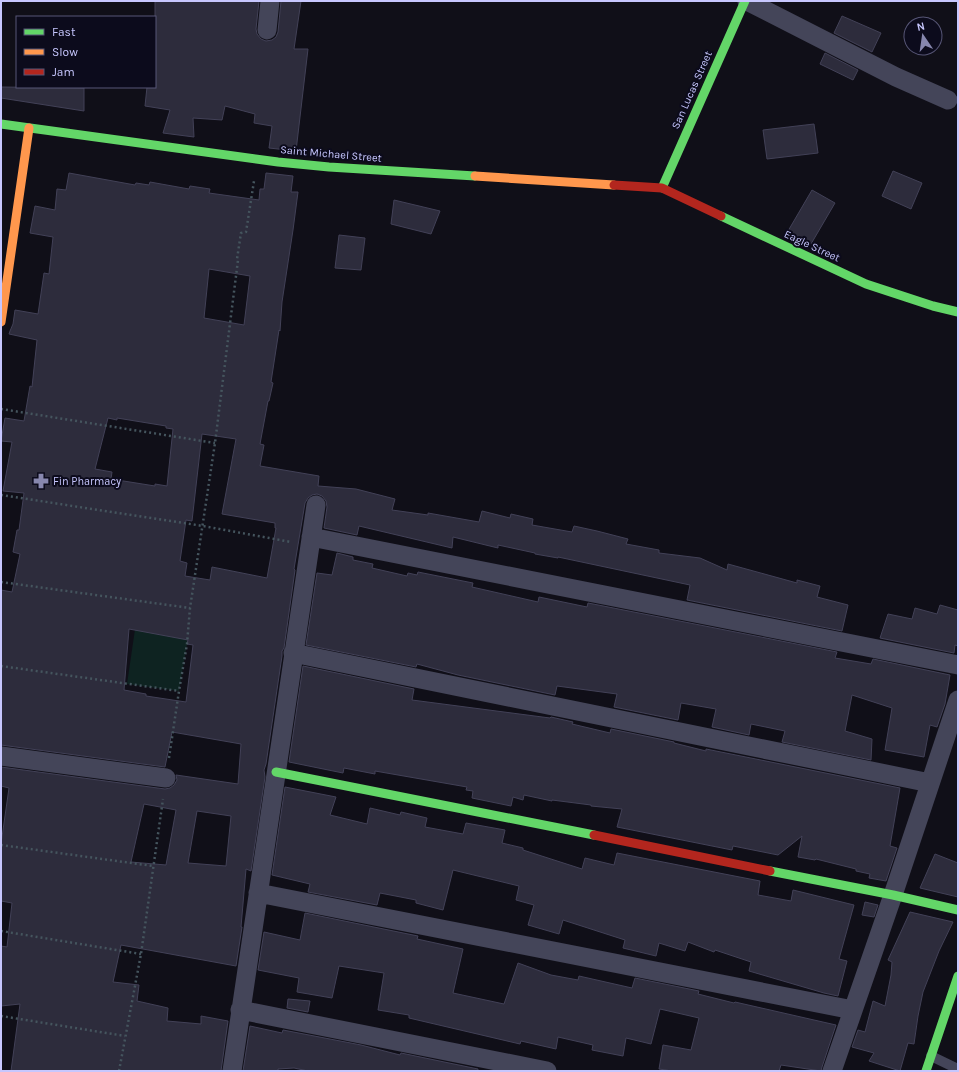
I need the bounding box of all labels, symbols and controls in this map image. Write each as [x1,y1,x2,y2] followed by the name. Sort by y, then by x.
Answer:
[16,16,156,88] legend
[903,16,943,56] north arrow
[916,20,926,34] text: N
[52,25,76,39] text: Fast
[52,45,78,59] text: Slow
[669,49,715,131] street label: San Lucas Street
[52,65,75,79] text: Jam
[280,143,382,165] street label: Saint Michael Street
[782,227,842,265] street label: Eagle Street
[32,472,50,490] pharmacy icon: Fin Pharmacy
[53,475,121,488] place label: Fin Pharmacy

